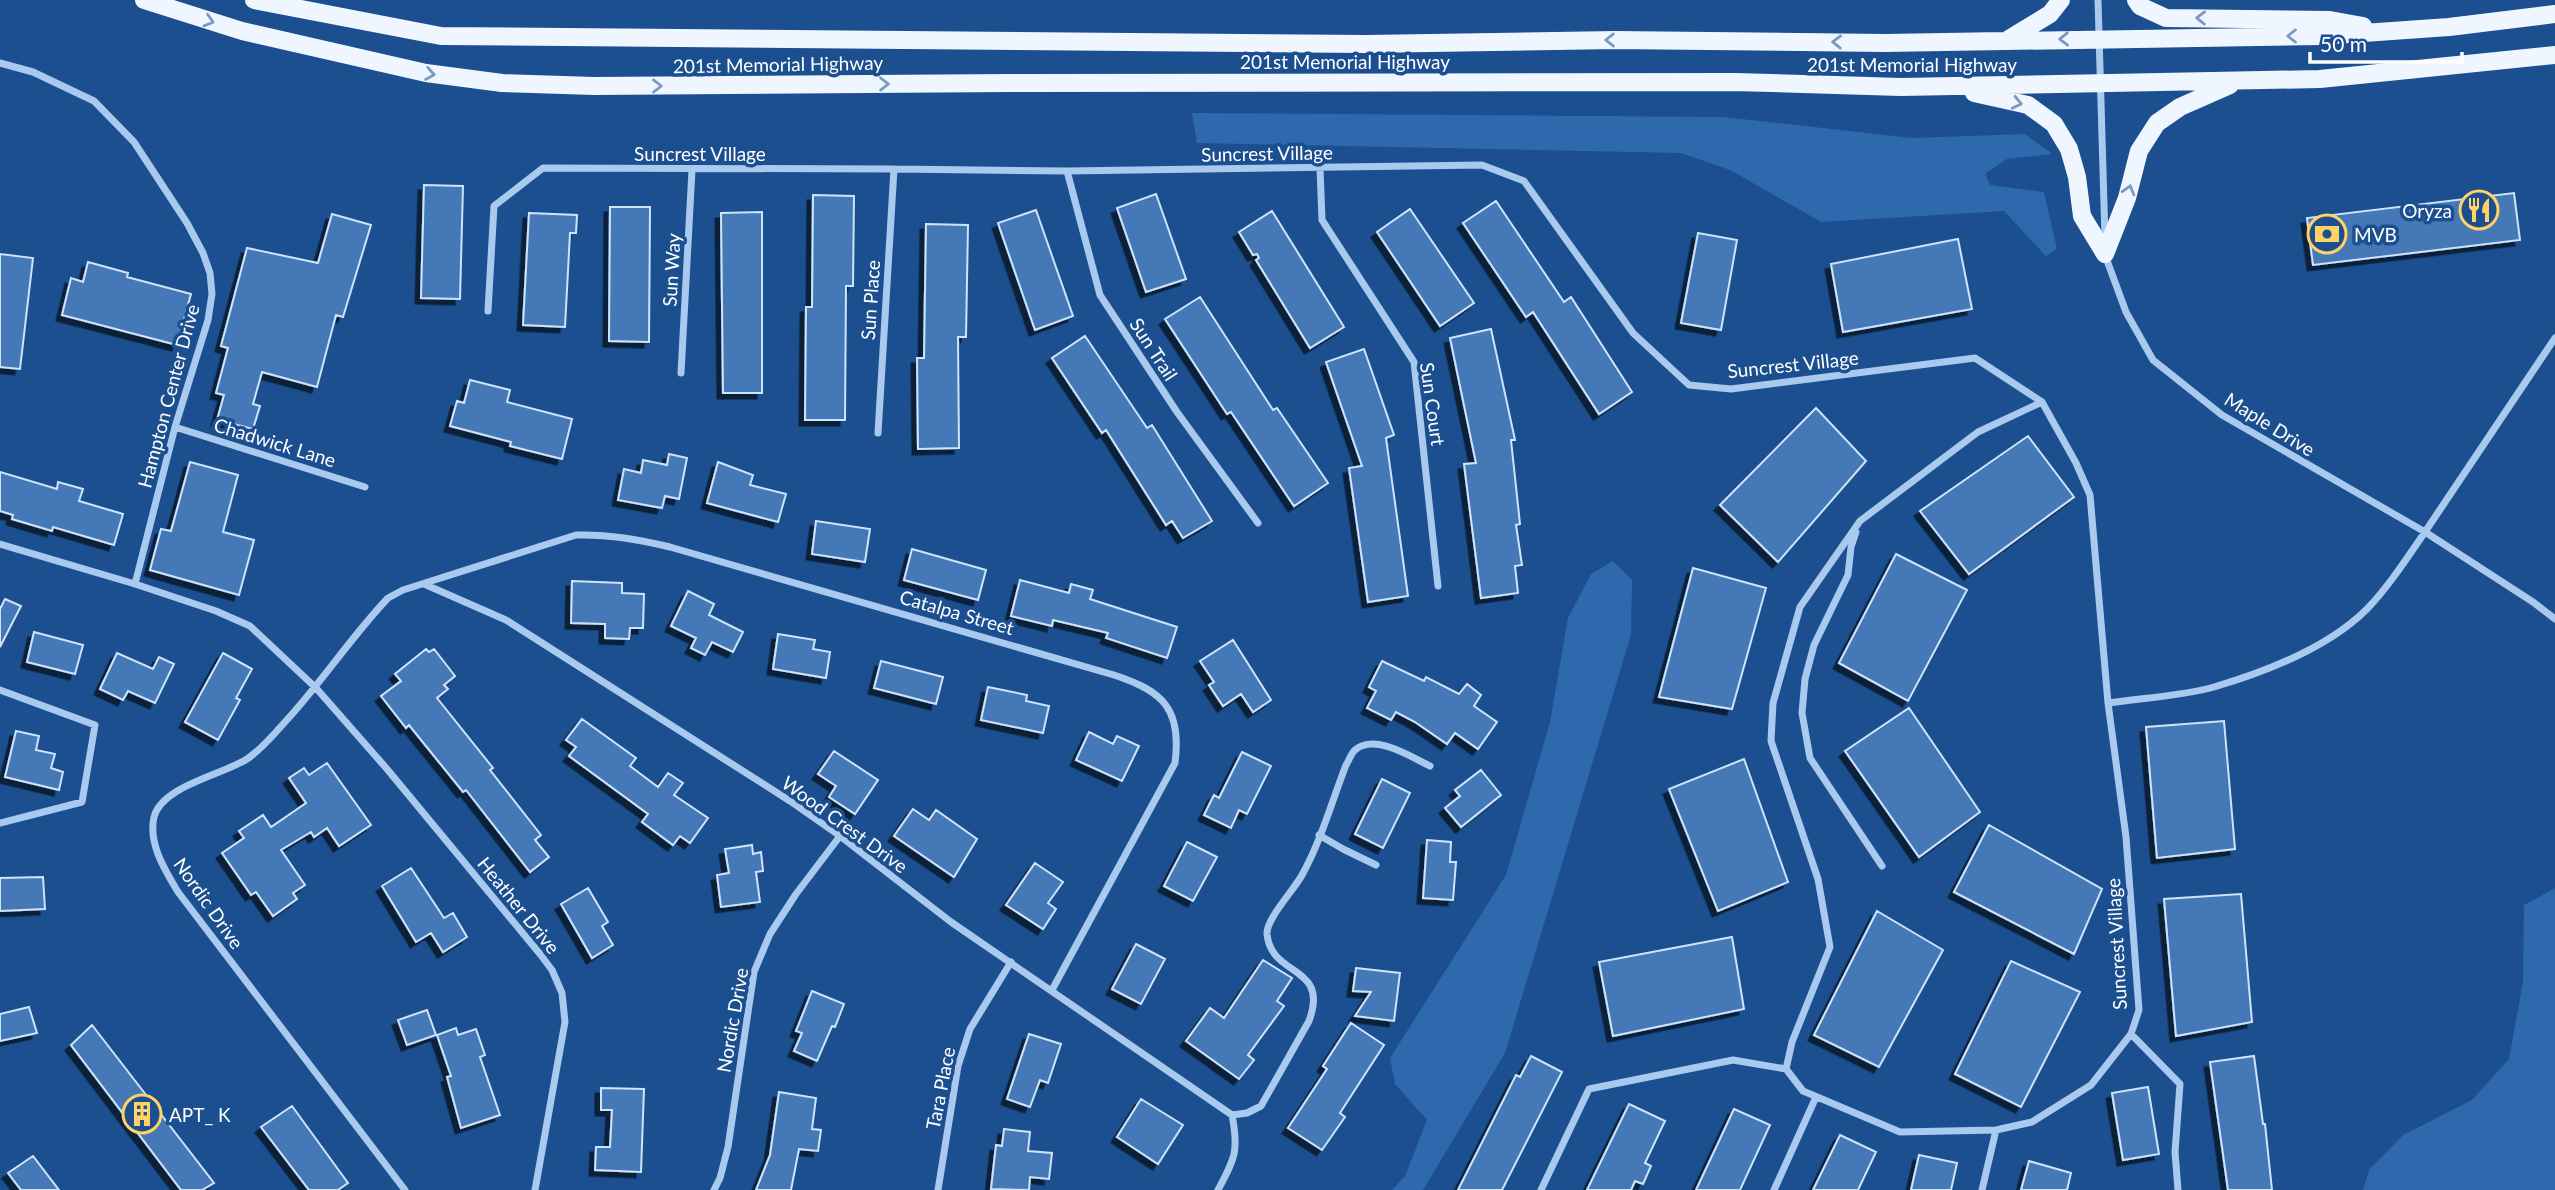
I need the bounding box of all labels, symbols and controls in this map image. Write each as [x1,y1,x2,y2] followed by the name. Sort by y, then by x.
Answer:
[2195,10,2206,26] one-way arrow
[202,13,215,27] one-way arrow
[2310,21,2462,65] scale bar
[2286,28,2297,44] one-way arrow
[2059,31,2070,46] one-way arrow
[2320,31,2367,56] text: 50 m
[1604,32,1614,48] one-way arrow
[1831,34,1842,50] one-way arrow
[1240,50,1450,73] street label: 201st Memorial Highway
[673,51,883,77] street label: 201st Memorial Highway
[1807,53,2017,76] street label: 201st Memorial Highway
[424,65,436,80] one-way arrow
[880,76,890,92] one-way arrow
[652,78,663,94] one-way arrow
[2011,94,2023,109] one-way arrow
[1201,140,1333,166] street label: Suncrest Village
[634,142,766,165] street label: Suncrest Village
[2121,184,2135,196] one-way arrow
[2458,189,2500,231] restaurant icon: Oryza
[2402,199,2452,222] place label: Oryza
[2306,213,2348,255] bank icon: MVB
[2354,223,2397,246] place label: MVB
[658,232,684,307] street label: Sun Way
[856,259,884,341] street label: Sun Place
[132,302,204,490] street label: Hampton Center Drive
[1125,313,1183,385] street label: Sun Trail
[1726,346,1860,382] street label: Suncrest Village
[1416,361,1450,447] street label: Sun Court
[2221,387,2319,461] street label: Maple Drive
[211,413,339,471] street label: Chadwick Lane
[897,585,1017,639] street label: Catalpa Street
[778,771,912,877] street label: Wood Crest Drive
[473,852,565,958] street label: Heather Drive
[169,853,249,953] street label: Nordic Drive
[2101,878,2131,1010] street label: Suncrest Village
[711,966,753,1074] street label: Nordic Drive
[921,1045,959,1131] street label: Tara Place
[121,1093,163,1135] building icon: APT_ K
[169,1103,231,1126] place label: APT_ K

